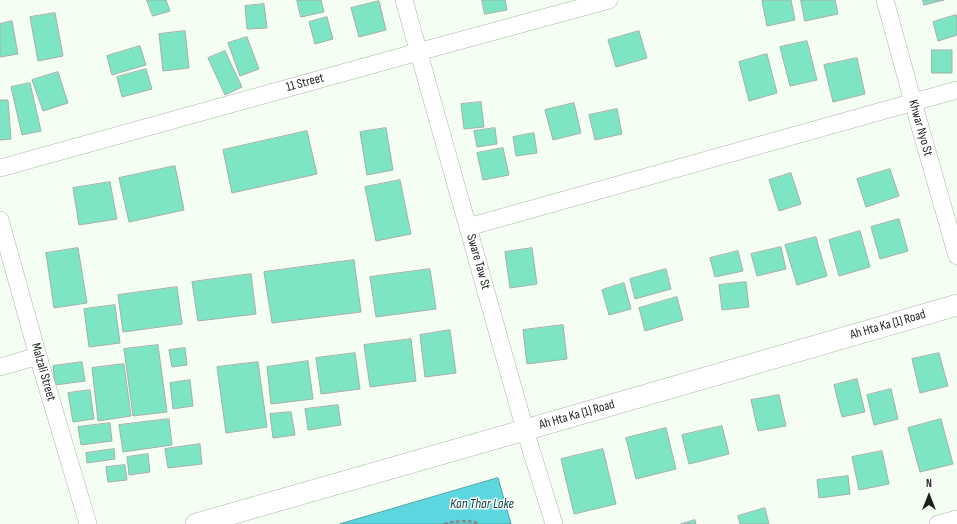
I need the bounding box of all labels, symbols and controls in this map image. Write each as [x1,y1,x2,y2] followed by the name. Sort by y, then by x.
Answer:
[284,70,326,96] street label: 11 Street
[905,98,935,158] street label: Khwar Nyo St
[463,233,493,291] street label: Sware Taw St
[848,307,928,343] street label: Ah Hta Ka (1) Road
[27,341,59,403] street label: Malzali Street
[537,397,617,433] street label: Ah Hta Ka (1) Road
[909,476,949,516] north arrow
[926,477,932,490] text: N
[450,496,514,512] water label: Kan Thar Lake

